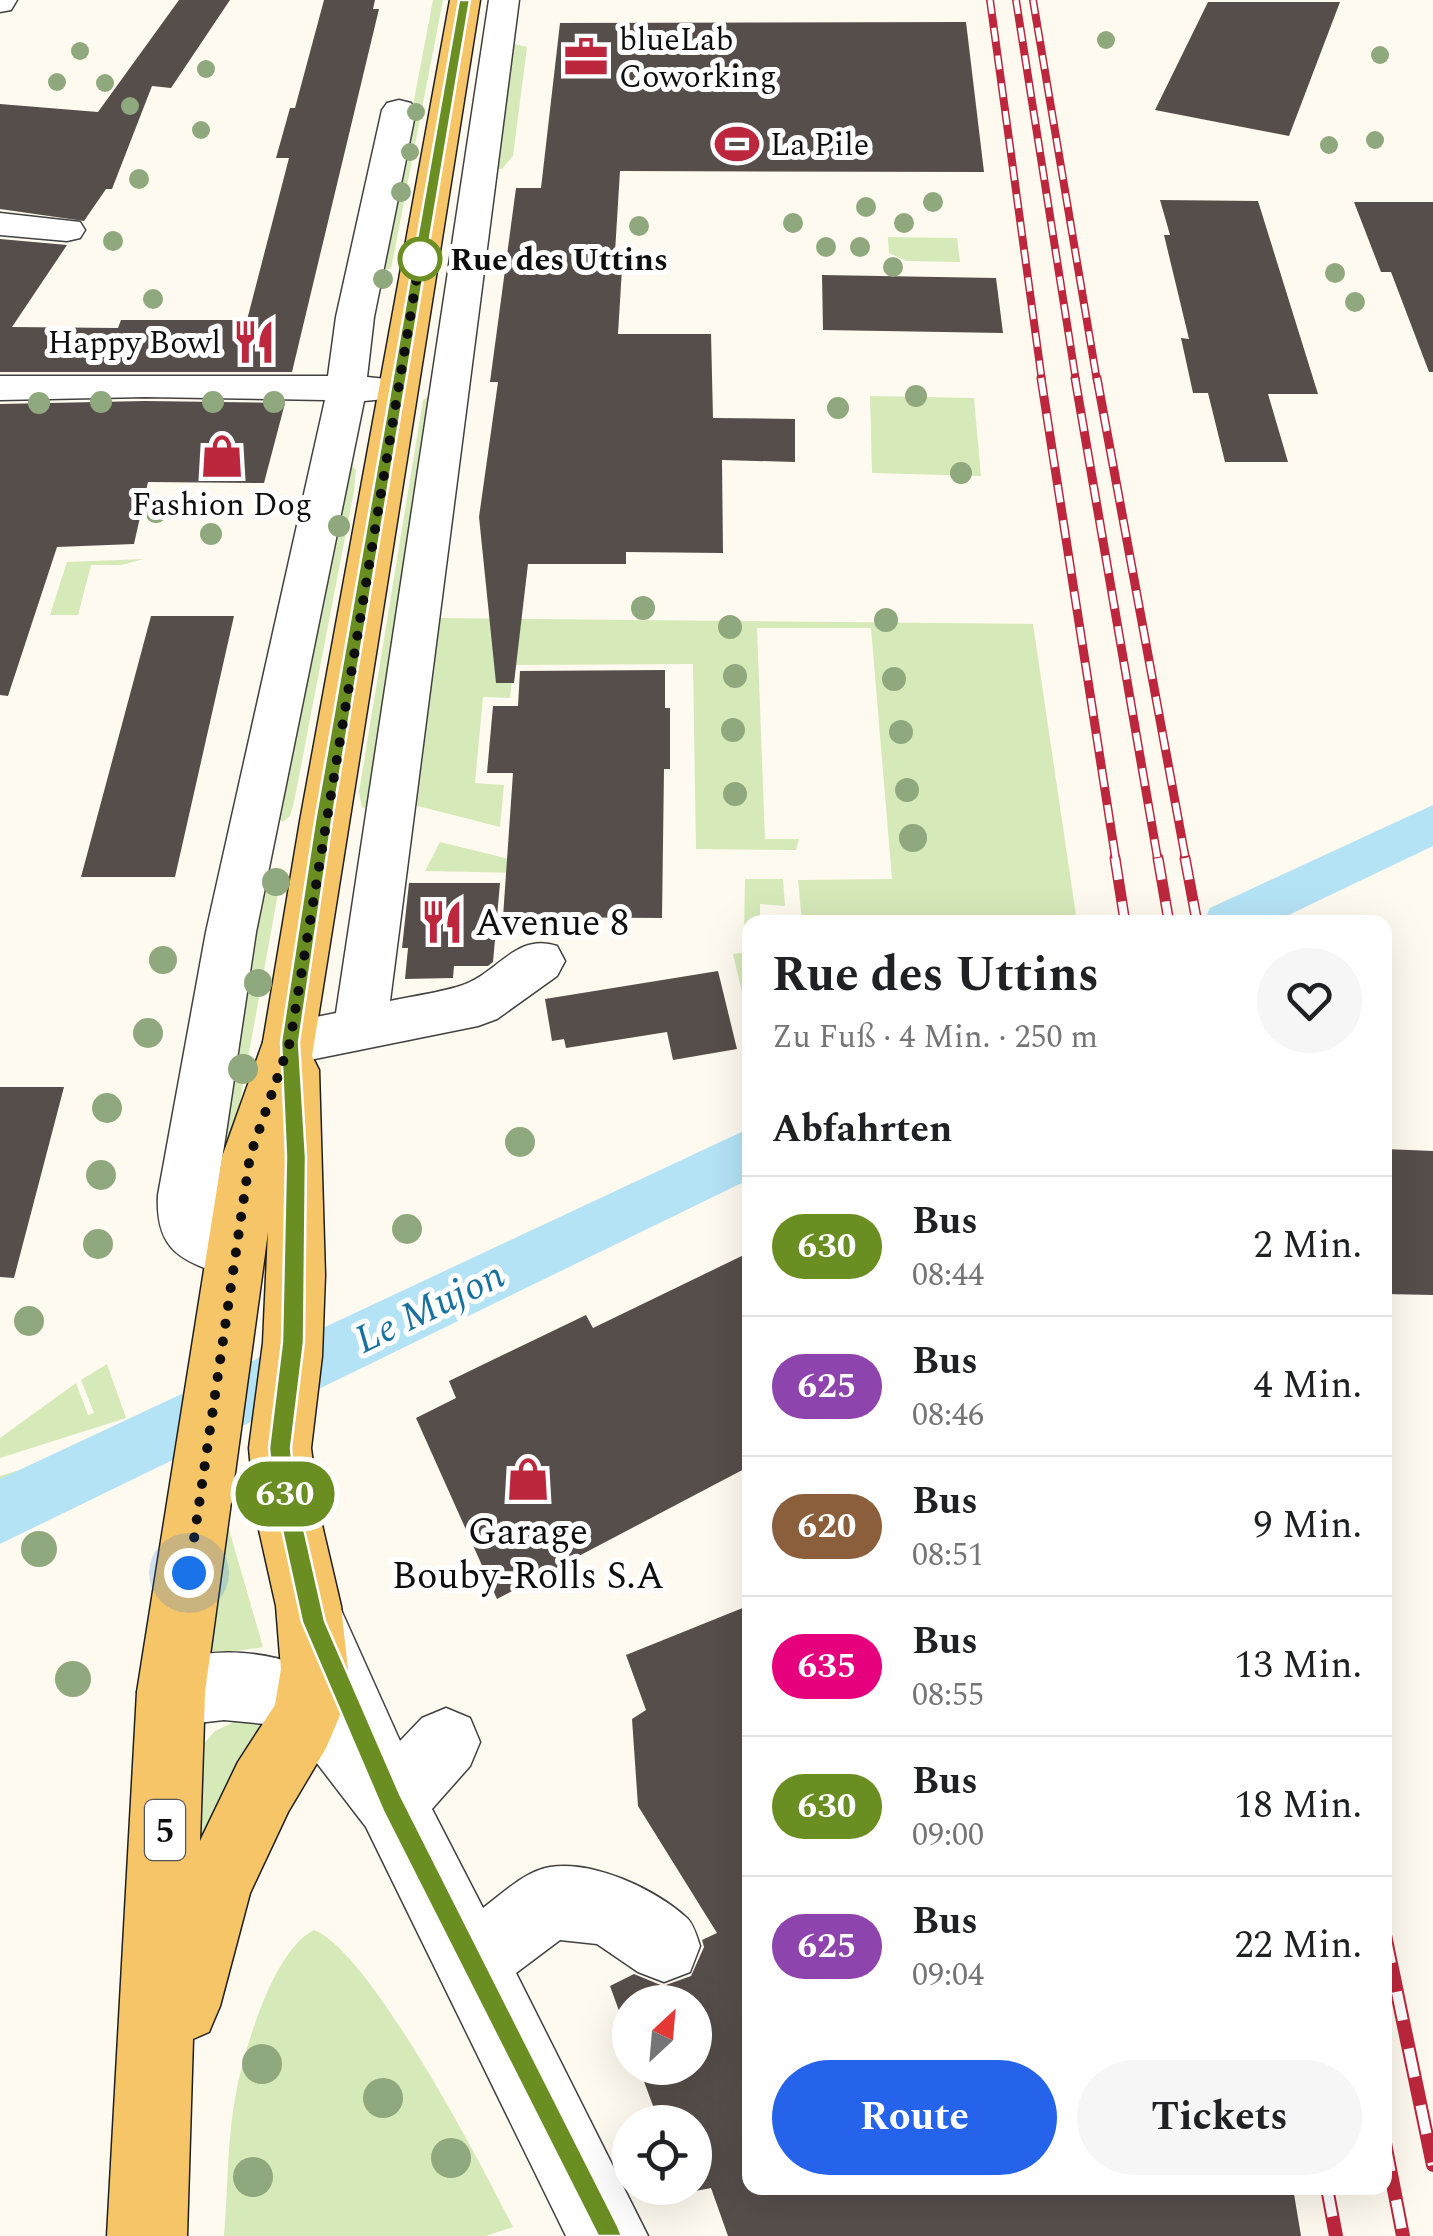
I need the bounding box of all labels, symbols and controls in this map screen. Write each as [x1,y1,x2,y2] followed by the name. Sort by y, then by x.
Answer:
[619,16,777,102] place label: blueLab Coworking
[562,33,610,81] office icon: blueLab Coworking
[713,120,761,168] sports icon: La Pile
[770,121,869,170] place label: La Pile
[450,236,668,285] place label: Rue des Uttins
[399,238,441,280] marker: Rue des Uttins
[230,318,278,366] restaurant icon: Happy Bowl
[48,319,221,368] place label: Happy Bowl
[198,432,246,480] shop icon: Fashion Dog
[132,481,312,530] place label: Fashion Dog
[475,895,629,953] place label: Avenue 8
[418,898,466,946] restaurant icon: Avenue 8
[772,939,1099,1012] text: Rue des Uttins
[1257,948,1362,1053] button: heart
[772,1013,1098,1062] text: Zu Fuß · 4 Min. · 250 m
[772,1101,953,1159] text: Abfahrten
[912,1193,978,1251] text: Bus
[1254,1217,1362,1275] text: 2 Min.
[798,1220,856,1273] text: 630
[345,1246,516,1371] water label: Le Mujon
[912,1251,984,1300] text: 08:44
[912,1333,978,1391] text: Bus
[1254,1357,1362,1415] text: 4 Min.
[798,1360,856,1413] text: 625
[912,1391,984,1440] text: 08:46
[504,1455,552,1503] shop icon: Garage Bouby-Rolls S.A
[228,1462,342,1526] line badge: 630
[256,1468,314,1521] text: 630
[912,1473,978,1531] text: Bus
[1254,1497,1362,1555] text: 9 Min.
[798,1500,856,1553] text: 620
[392,1504,664,1606] place label: Garage Bouby-Rolls S.A
[912,1531,984,1580] text: 08:51
[164,1548,214,1598] your location
[912,1613,978,1671] text: Bus
[1235,1637,1362,1695] text: 13 Min.
[798,1640,856,1693] text: 635
[912,1671,984,1720] text: 08:55
[912,1753,978,1811] text: Bus
[1235,1777,1362,1835] text: 18 Min.
[798,1780,856,1833] text: 630
[145,1800,185,1860] road number: 5
[912,1811,984,1860] text: 09:00
[912,1893,978,1951] text: Bus
[1235,1917,1362,1975] text: 22 Min.
[798,1920,856,1973] text: 625
[912,1951,984,2000] text: 09:04
[612,1985,712,2085] north arrow
[612,1985,712,2205] map controls
[772,2060,1057,2175] button: Route
[1077,2060,1362,2175] button: Tickets
[612,2105,712,2205] button: locate

